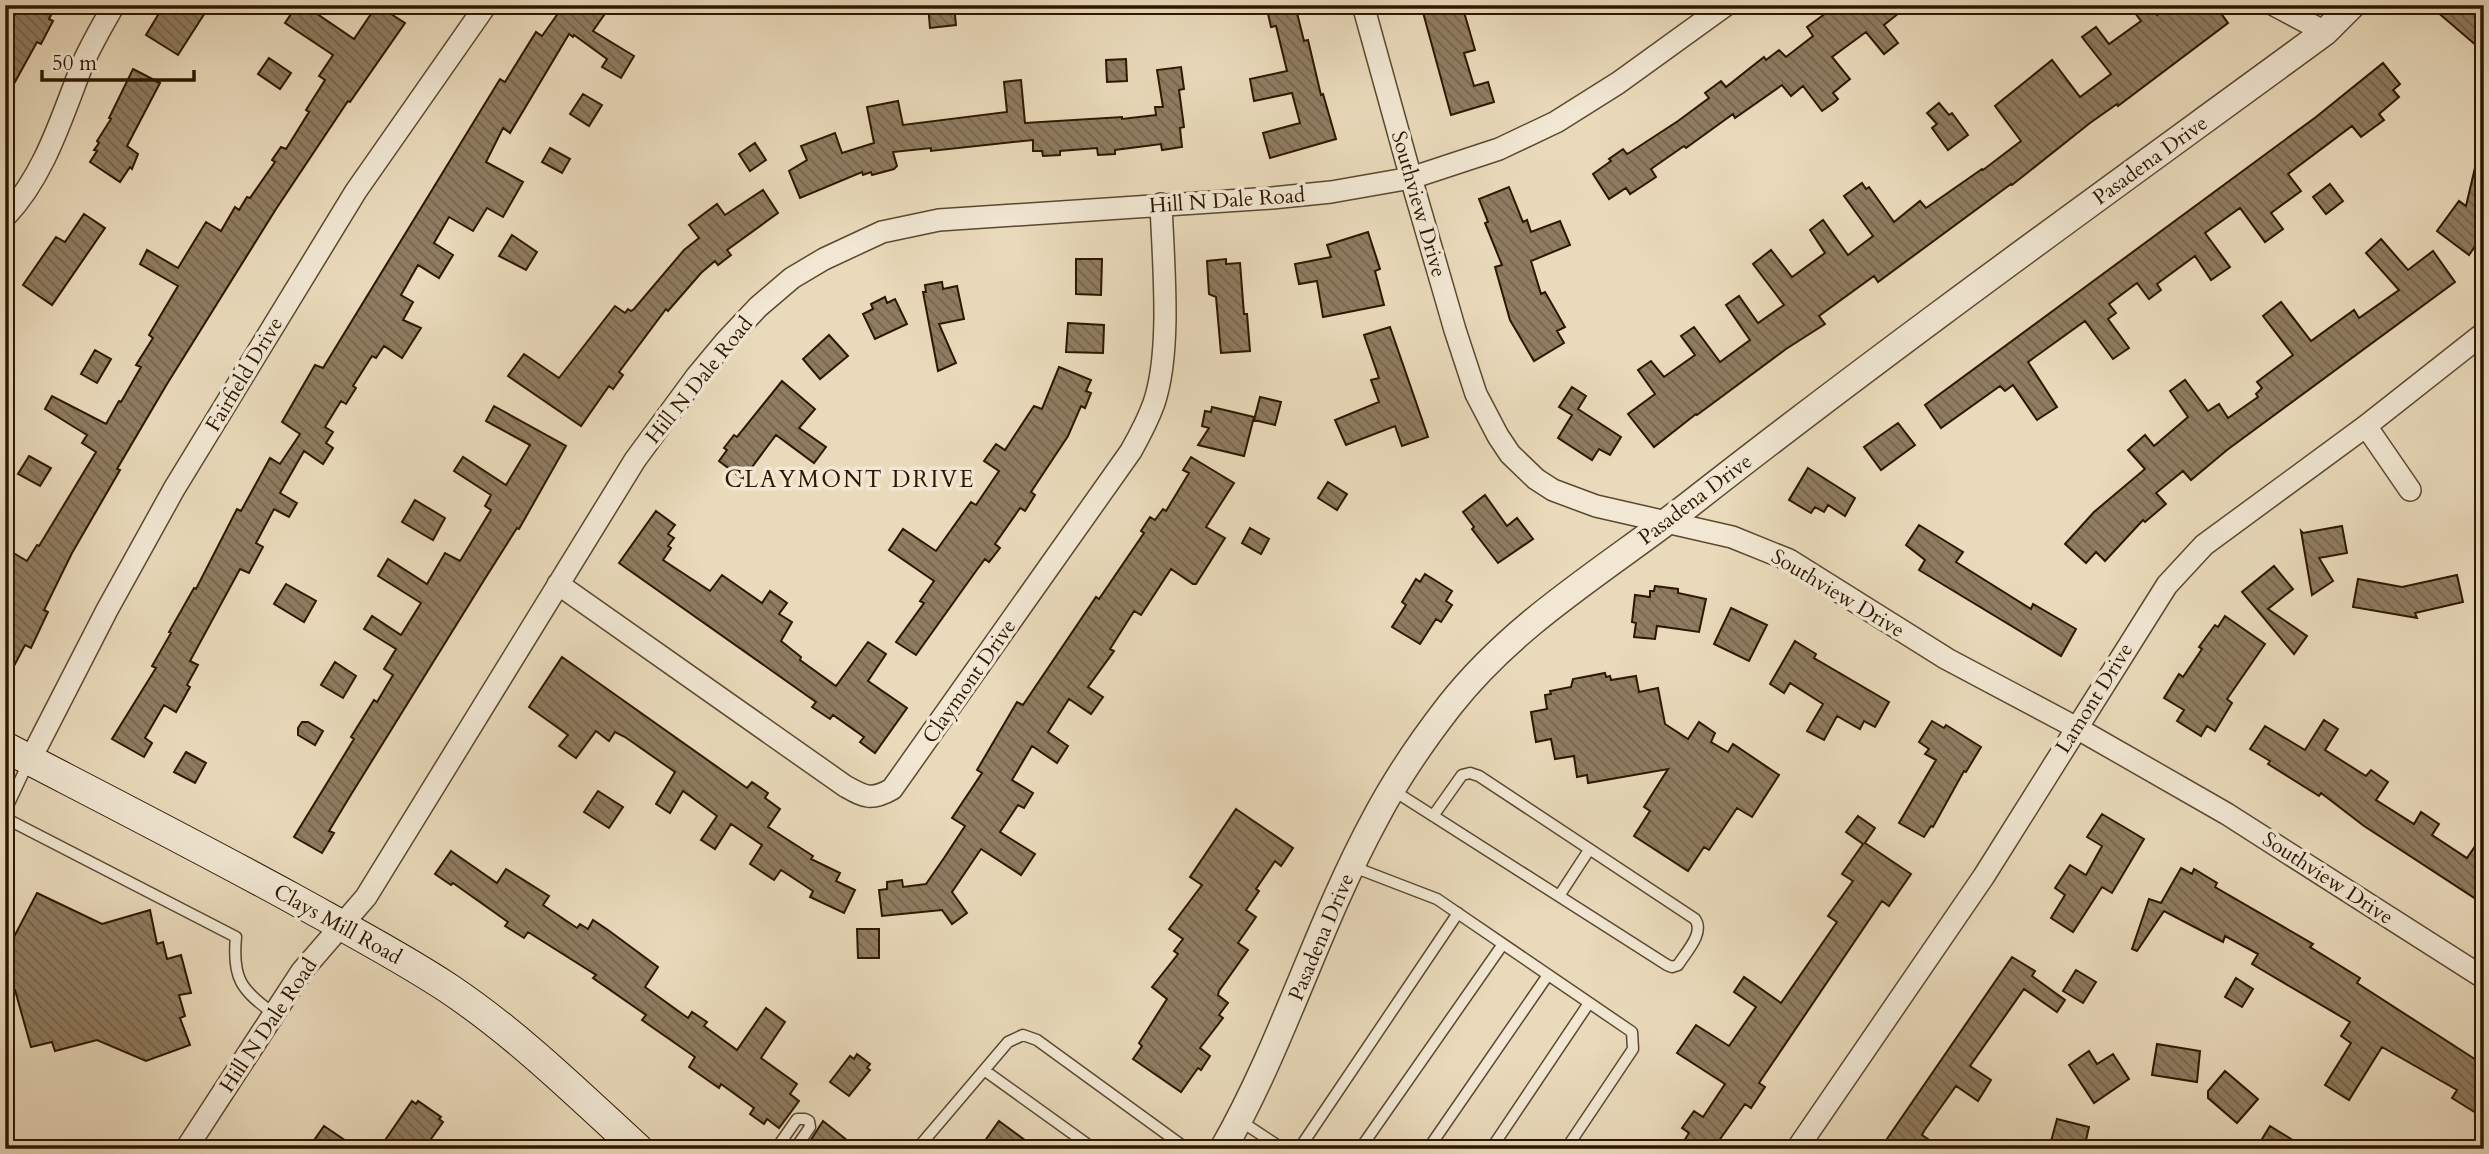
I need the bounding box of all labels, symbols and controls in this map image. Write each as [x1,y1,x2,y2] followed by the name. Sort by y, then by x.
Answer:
[42,38,194,82] scale bar
[52,49,97,78] text: 50 m
[2087,109,2214,212] street label: Pasadena Drive
[1384,128,1453,281] street label: Southview Drive
[1148,181,1306,220] street label: Hill N Dale Road
[639,311,760,450] street label: Hill N Dale Road
[199,312,290,437] street label: Fairfield Drive
[1632,447,1758,552] street label: Pasadena Drive
[725,464,975,495] district label: CLAYMONT DRIVE
[1766,542,1910,645] street label: Southview Drive
[916,613,1023,749] street label: Claymont Drive
[2049,637,2140,759] street label: Lamont Drive
[2257,825,2399,932] street label: Southview Drive
[1282,869,1361,1005] street label: Pasadena Drive
[268,877,407,972] street label: Clays Mill Road
[213,952,324,1098] street label: Hill N Dale Road

